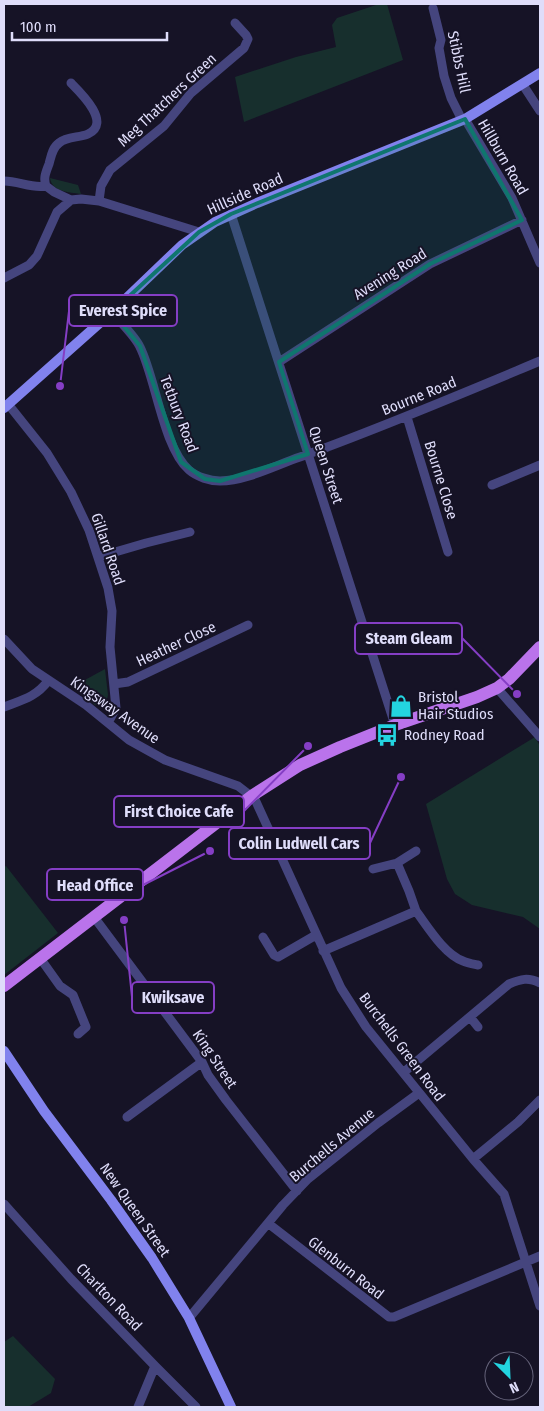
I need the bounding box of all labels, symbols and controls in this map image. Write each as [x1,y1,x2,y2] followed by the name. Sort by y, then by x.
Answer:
[12,10,168,42] scale bar
[20,18,57,36] text: 100 m
[444,29,474,95] street label: Stibbs Hill
[114,50,220,150] street label: Meg Thatchers Green
[474,116,532,198] street label: Hillburn Road
[204,169,286,219] street label: Hillside Road
[350,244,430,304] street label: Avening Road
[69,295,177,326] callout: Everest Spice
[79,301,167,320] text: Everest Spice
[156,373,202,455] street label: Tetbury Road
[379,373,459,419] street label: Bourne Road
[305,424,347,506] street label: Queen Street
[421,439,461,521] street label: Bourne Close
[87,511,129,587] street label: Gillard Road
[133,618,219,670] street label: Heather Close
[355,623,462,654] callout: Steam Gleam
[366,629,453,648] text: Steam Gleam
[67,673,163,747] street label: Kingsway Avenue
[418,688,493,723] place label: Bristol Hair Studios
[388,693,414,719] shop icon: Bristol Hair Studios
[374,722,400,748] bus stop icon: Rodney Road
[404,726,484,744] place label: Rodney Road
[114,796,244,827] callout: First Choice Cafe
[124,802,234,821] text: First Choice Cafe
[229,828,370,859] callout: Colin Ludwell Cars
[238,834,360,853] text: Colin Ludwell Cars
[47,869,143,900] callout: Head Office
[57,876,133,895] text: Head Office
[132,982,214,1013] callout: Kwiksave
[142,988,204,1007] text: Kwiksave
[355,989,449,1105] street label: Burchells Green Road
[189,1026,241,1092] street label: King Street
[286,1104,378,1186] street label: Burchells Avenue
[96,1160,174,1260] street label: New Queen Street
[304,1233,388,1303] street label: Glenburn Road
[72,1259,146,1335] street label: Charlton Road
[484,1351,534,1401] north arrow
[507,1378,521,1397] text: N

